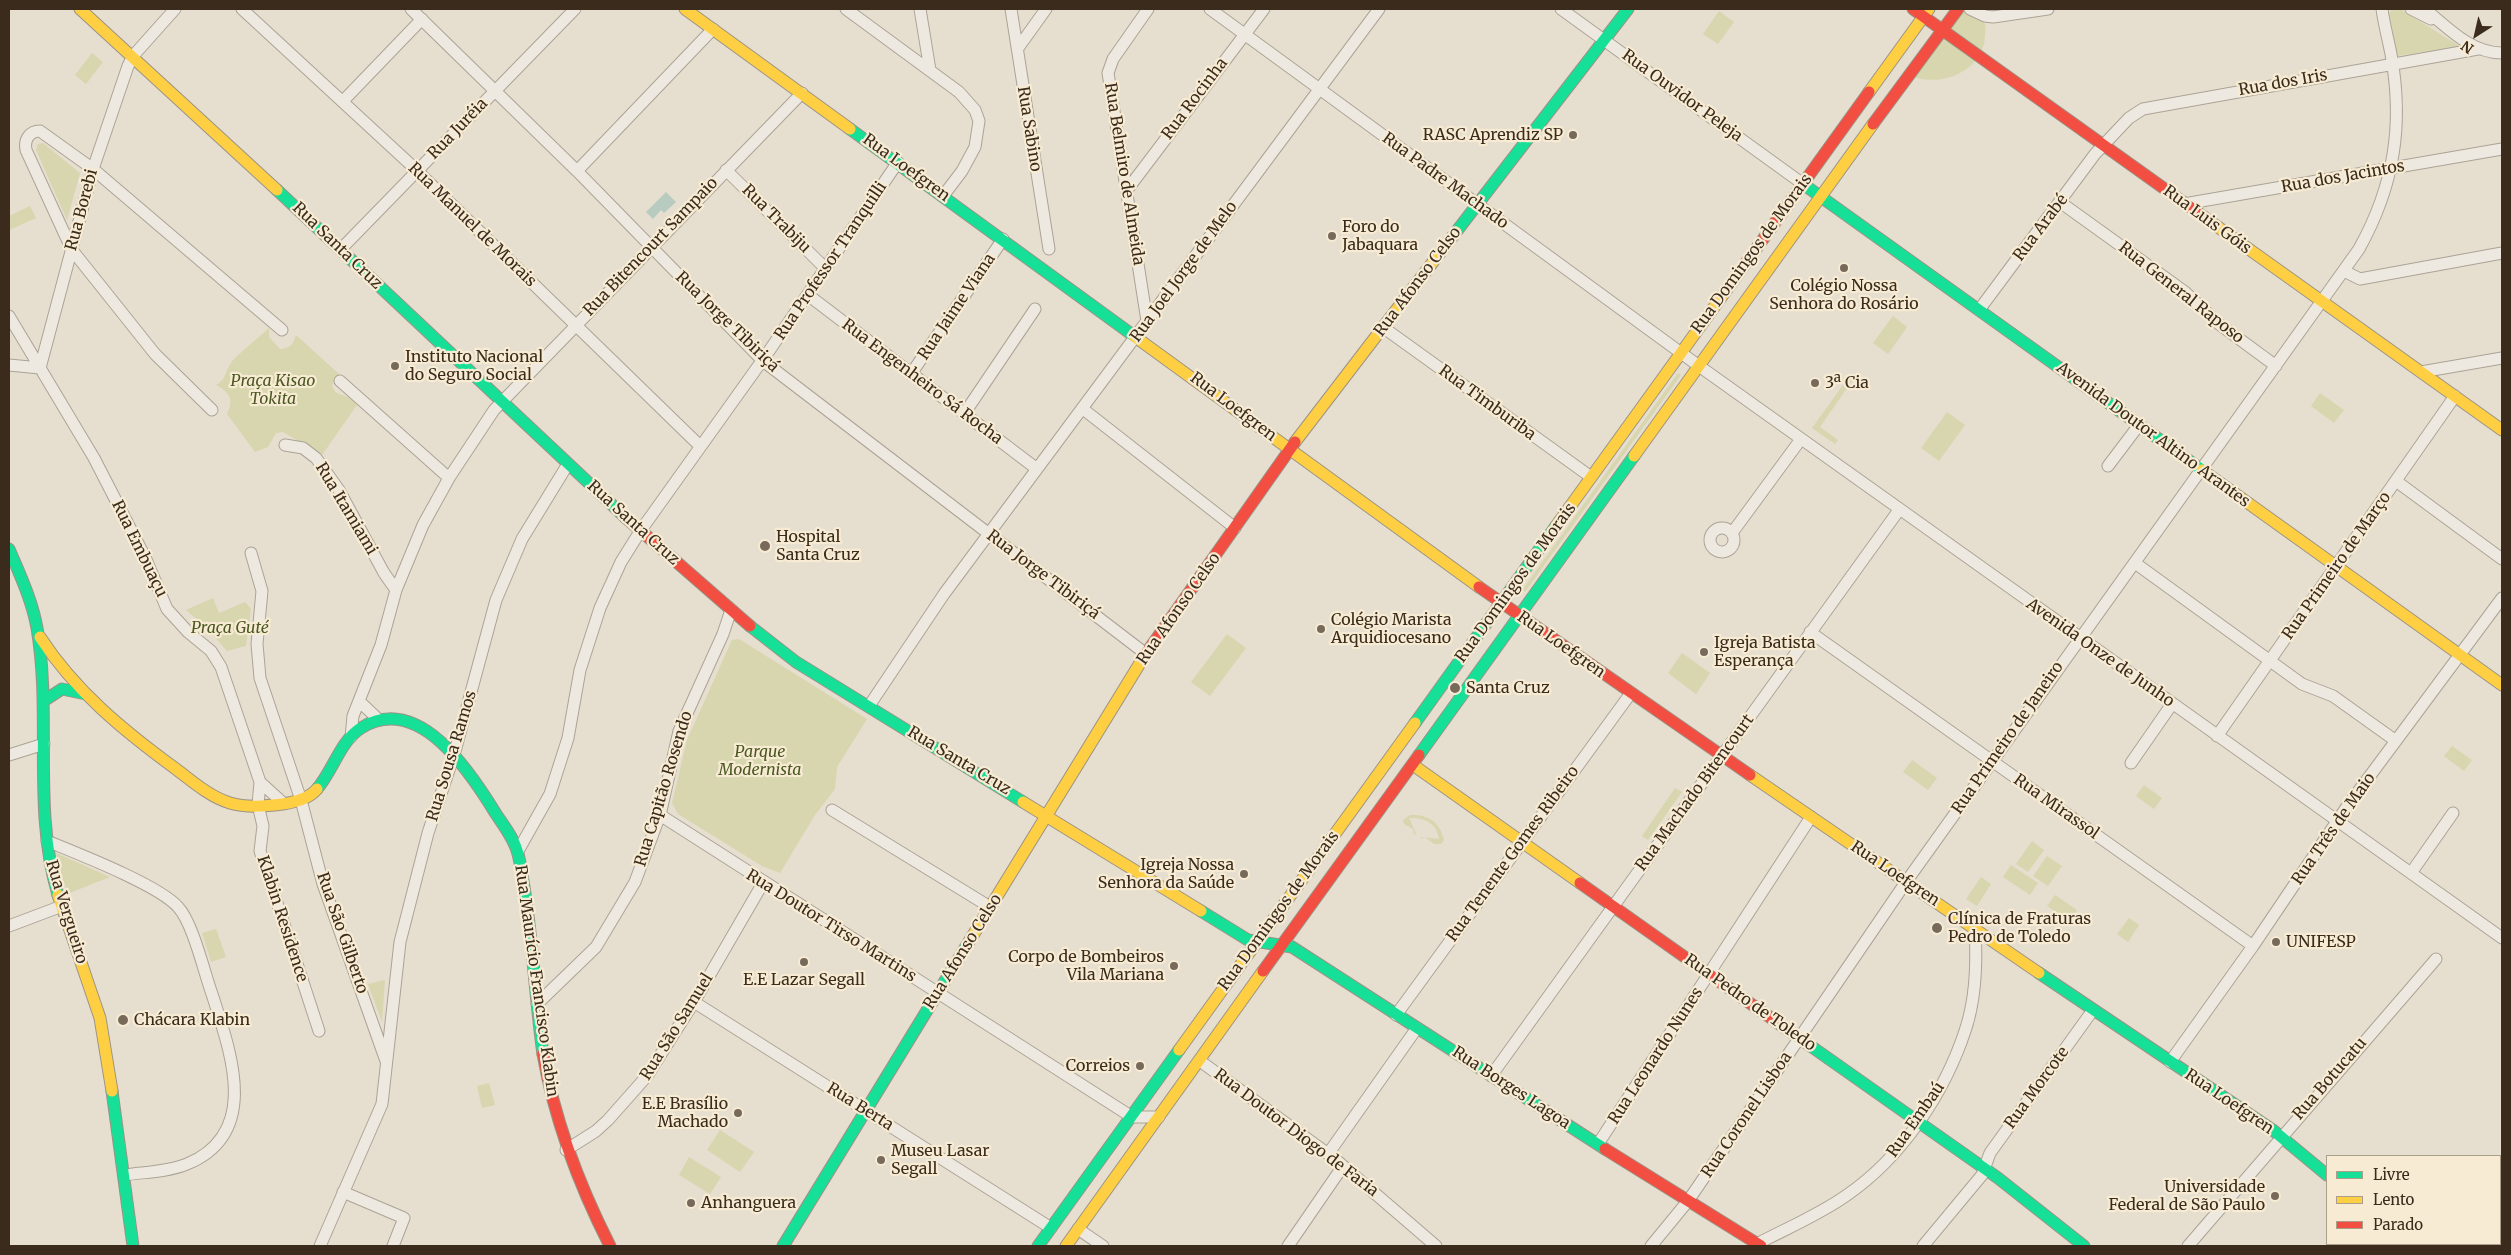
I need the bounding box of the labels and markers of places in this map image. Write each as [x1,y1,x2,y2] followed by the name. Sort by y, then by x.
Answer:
[1423,125,1563,145] place label: RASC Aprendiz SP
[1567,129,1579,141] marker: RASC Aprendiz SP
[1342,217,1418,255] place label: Foro do Jabaquara
[1326,230,1338,242] marker: Foro do Jabaquara
[1838,262,1850,274] marker: Colégio Nossa Senhora do Rosário
[1769,276,1919,314] place label: Colégio Nossa Senhora do Rosário
[405,347,543,385] place label: Instituto Nacional do Seguro Social
[389,360,401,372] marker: Instituto Nacional do Seguro Social
[1825,373,1869,393] place label: 3ª Cia
[1809,377,1821,389] marker: 3ª Cia
[776,527,860,565] place label: Hospital Santa Cruz
[758,539,772,553] marker: Hospital Santa Cruz
[1331,610,1451,648] place label: Colégio Marista Arquidiocesano
[1315,623,1327,635] marker: Colégio Marista Arquidiocesano
[1714,633,1816,671] place label: Igreja Batista Esperança
[1698,646,1710,658] marker: Igreja Batista Esperança
[1466,678,1550,698] place label: Santa Cruz
[1448,681,1462,695] marker: Santa Cruz
[1098,855,1234,893] place label: Igreja Nossa Senhora da Saúde
[1238,868,1250,880] marker: Igreja Nossa Senhora da Saúde
[1948,909,2091,947] place label: Clínica de Fraturas Pedro de Toledo
[1930,921,1944,935] marker: Clínica de Fraturas Pedro de Toledo
[2286,932,2356,952] place label: UNIFESP
[2270,936,2282,948] marker: UNIFESP
[1008,947,1164,985] place label: Corpo de Bombeiros Vila Mariana
[798,956,810,968] marker: E.E Lazar Segall
[1168,960,1180,972] marker: Corpo de Bombeiros Vila Mariana
[743,970,865,990] place label: E.E Lazar Segall
[134,1010,250,1030] place label: Chácara Klabin
[116,1013,130,1027] marker: Chácara Klabin
[1066,1056,1130,1076] place label: Correios
[1134,1060,1146,1072] marker: Correios
[642,1094,728,1132] place label: E.E Brasílio Machado
[732,1107,744,1119] marker: E.E Brasílio Machado
[891,1141,990,1179] place label: Museu Lasar Segall
[875,1154,887,1166] marker: Museu Lasar Segall
[2108,1177,2265,1215] place label: Universidade Federal de São Paulo
[2269,1190,2281,1202] marker: Universidade Federal de São Paulo
[701,1193,796,1213] place label: Anhanguera
[685,1197,697,1209] marker: Anhanguera

